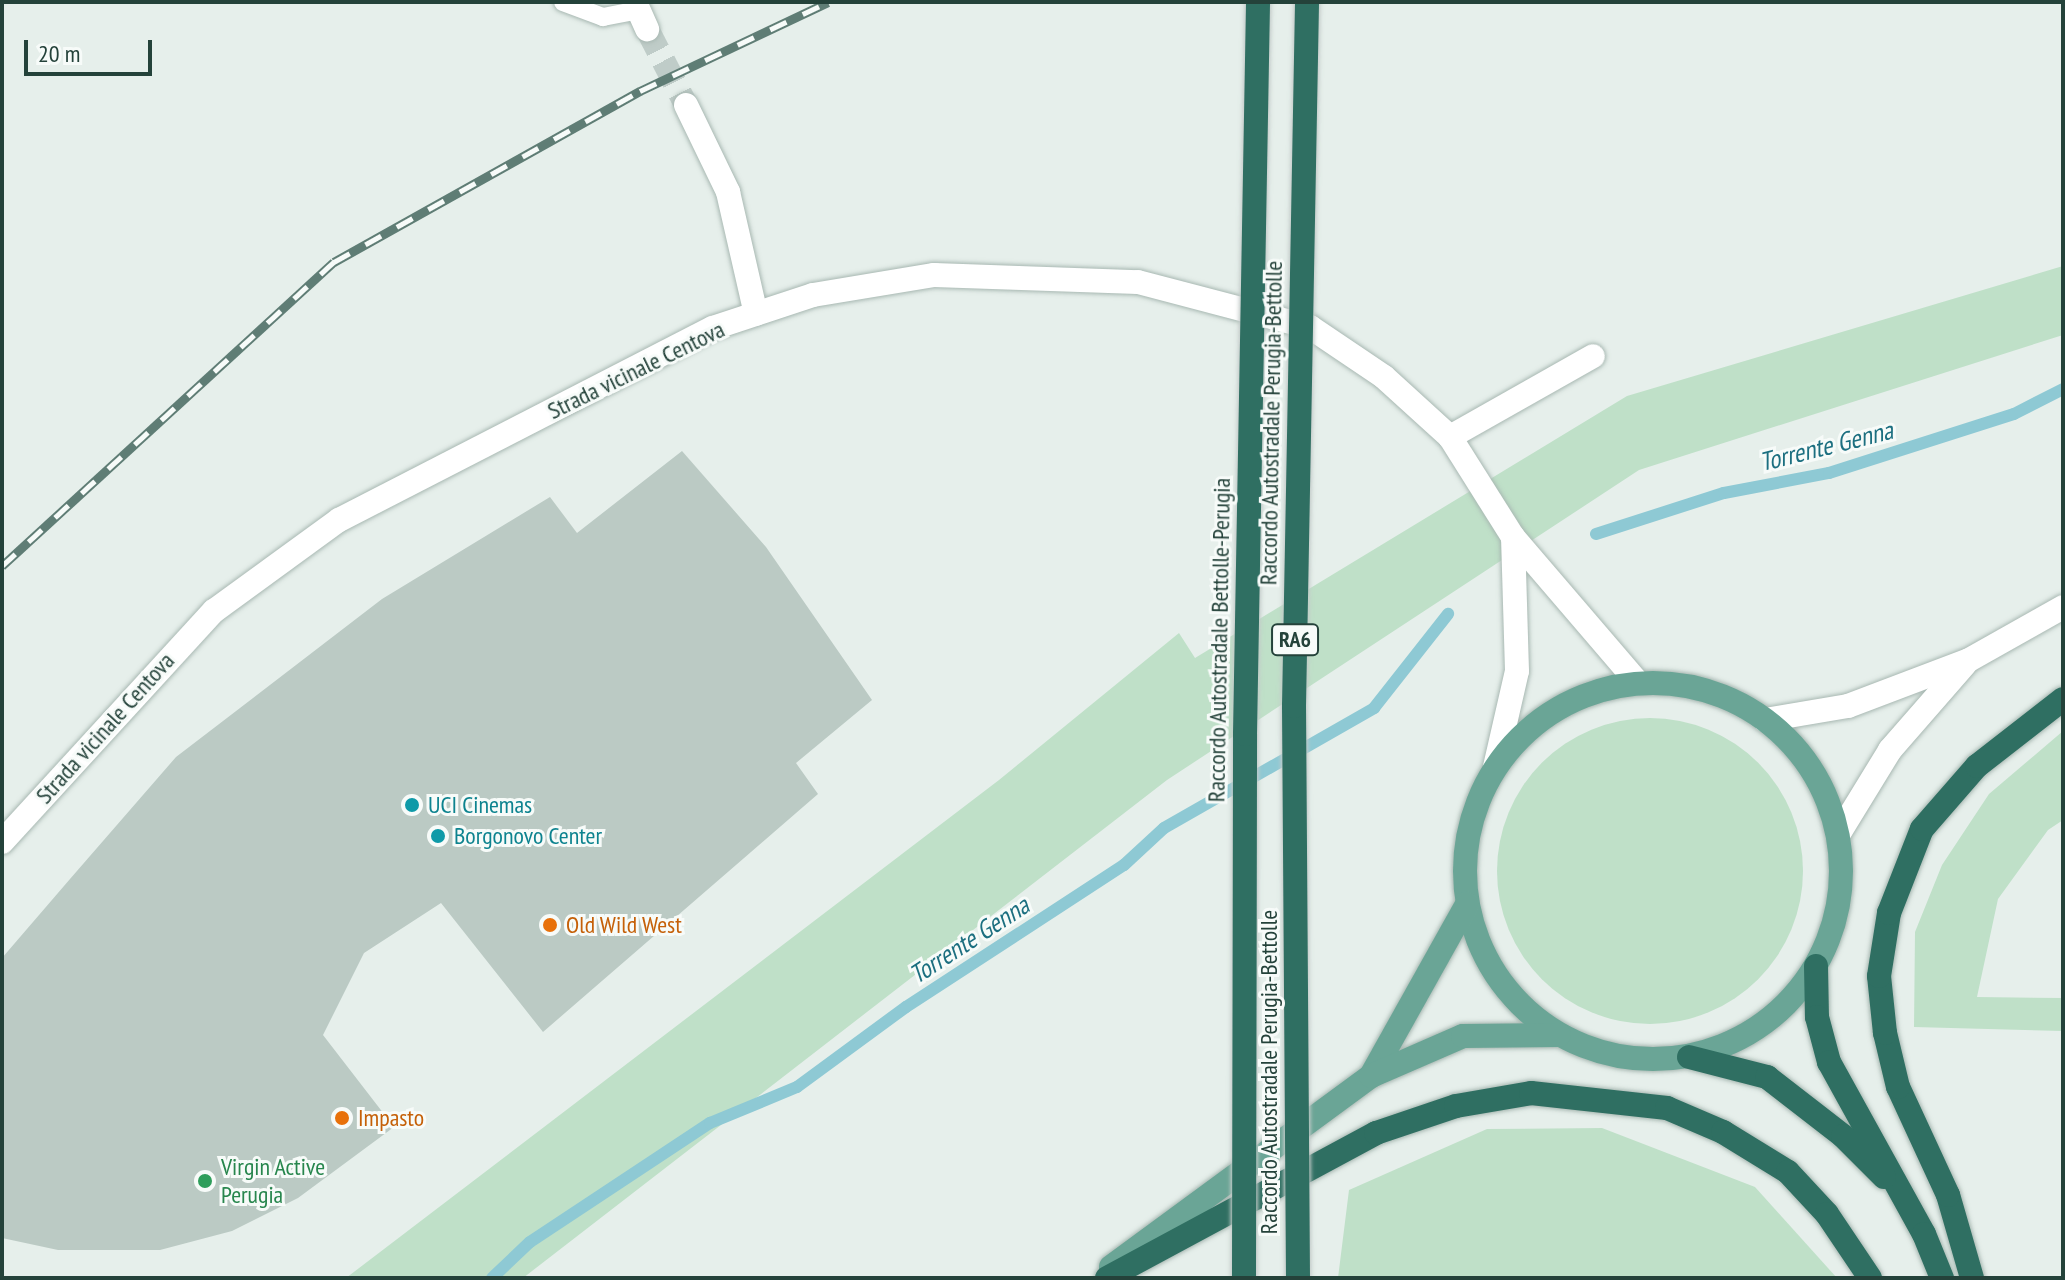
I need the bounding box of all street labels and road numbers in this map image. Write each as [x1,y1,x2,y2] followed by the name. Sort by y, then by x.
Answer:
[1254,260,1288,586] street label: Raccordo Autostradale Perugia-Bettolle
[543,315,729,425] street label: Strada vicinale Centova
[1202,477,1236,803] street label: Raccordo Autostradale Bettolle-Perugia
[1271,622,1319,658] road number: RA6
[30,647,180,809] street label: Strada vicinale Centova
[1255,909,1283,1235] street label: Raccordo Autostradale Perugia-Bettolle

